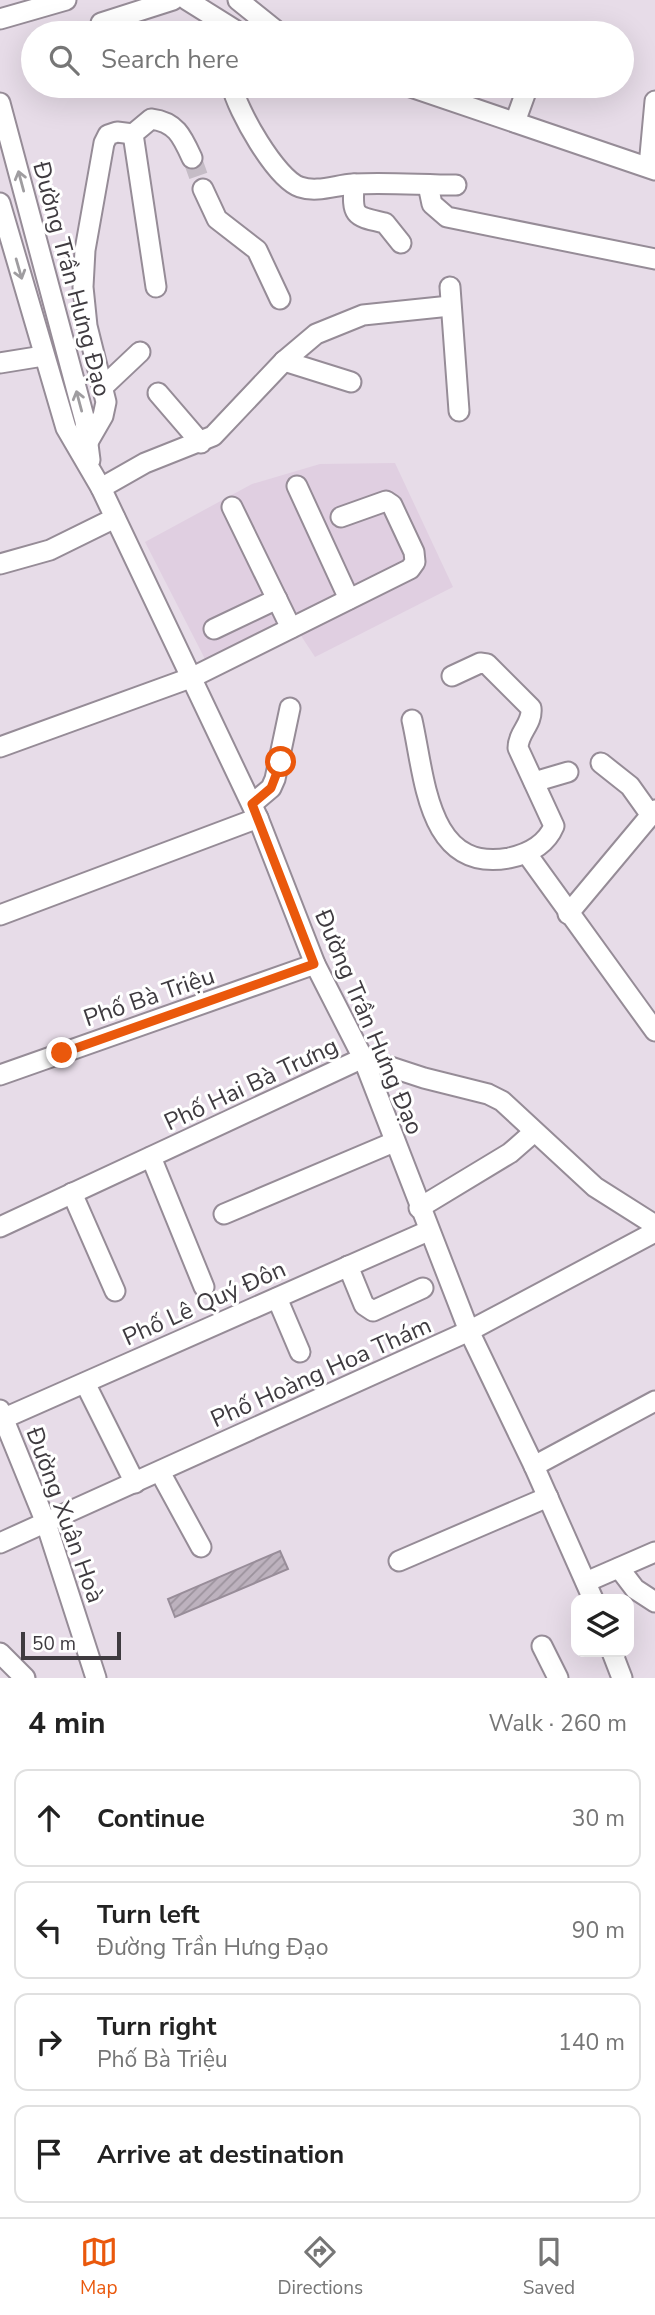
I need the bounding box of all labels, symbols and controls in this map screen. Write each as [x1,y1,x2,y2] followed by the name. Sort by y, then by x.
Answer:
[21,21,634,98] search box
[45,41,83,79] icon: search
[101,42,239,77] text: Search here
[25,157,119,400] street label: Đường Trần Hưng Đạo
[14,171,27,193] one-way arrow
[13,258,26,280] one-way arrow
[72,390,85,413] one-way arrow
[265,746,296,777] route start
[307,904,431,1139] street label: Đường Trần Hưng Đạo
[79,960,219,1034] street label: Phố Bà Triệu
[159,1030,343,1138] street label: Phố Hai Bà Trưng
[46,1037,77,1068] route end
[117,1253,291,1353] street label: Phố Lê Quý Đôn
[206,1309,436,1435] street label: Phố Hoàng Hoa Thám
[18,1422,112,1607] street label: Đường Xuân Hoà
[571,1594,634,1657] map controls
[571,1594,634,1657] button: layers
[21,1629,121,1661] scale bar
[32,1631,76,1657] text: 50 m
[28,1703,106,1744] text: 4 min
[488,1708,627,1739] text: Walk · 260 m
[30,1799,68,1837] icon: ahead
[97,1801,205,1836] text: Continue
[572,1803,625,1834] text: 30 m
[97,1897,200,1932] text: Turn left
[30,1911,68,1949] icon: left
[572,1915,625,1946] text: 90 m
[97,1932,329,1963] text: Đường Trần Hưng Đạo
[97,2009,216,2044] text: Turn right
[30,2023,68,2061] icon: right
[558,2027,625,2058] text: 140 m
[97,2044,228,2075] text: Phố Bà Triệu
[30,2135,68,2173] icon: arrive
[97,2137,344,2172] text: Arrive at destination
[80,2233,118,2301] tab: Map
[277,2233,363,2301] tab: Directions
[523,2233,575,2301] tab: Saved

